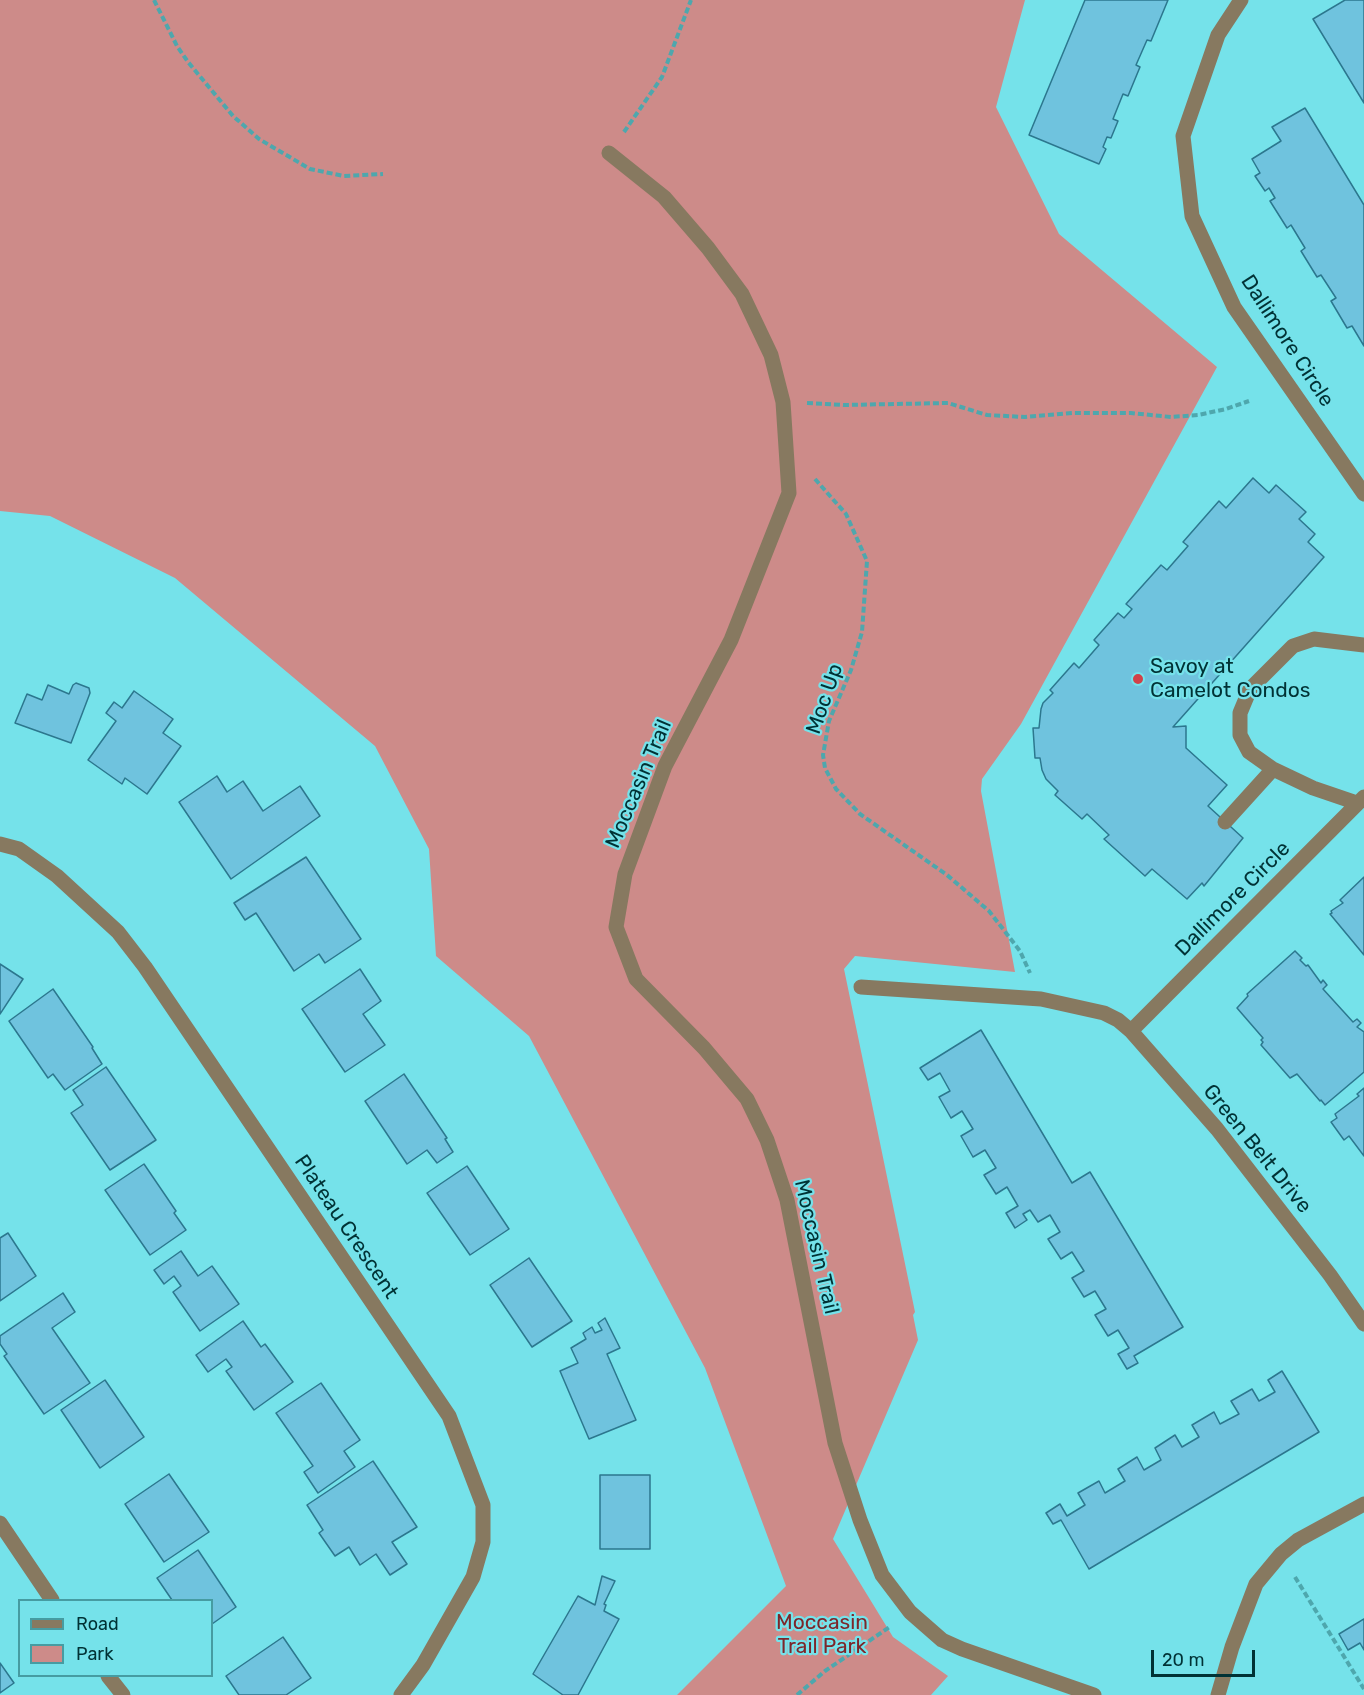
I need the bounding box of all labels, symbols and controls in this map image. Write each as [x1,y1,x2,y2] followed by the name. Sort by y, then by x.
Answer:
[1235,270,1339,412] street label: Dallimore Circle
[1150,654,1310,704] place label: Savoy at Camelot Condos
[801,661,849,737] street label: Moc Up
[1131,672,1145,686] marker: Savoy at Camelot Condos
[601,716,677,852] street label: Moccasin Trail
[1170,836,1296,962] street label: Dallimore Circle
[1197,1080,1317,1218] street label: Green Belt Drive
[289,1150,403,1304] street label: Plateau Crescent
[788,1177,844,1317] street label: Moccasin Trail
[18,1599,213,1677] legend
[776,1610,868,1660] park label: Moccasin Trail Park
[76,1613,119,1635] text: Road
[1154,1638,1258,1676] scale bar
[76,1643,113,1665] text: Park
[1162,1649,1204,1671] text: 20 m

